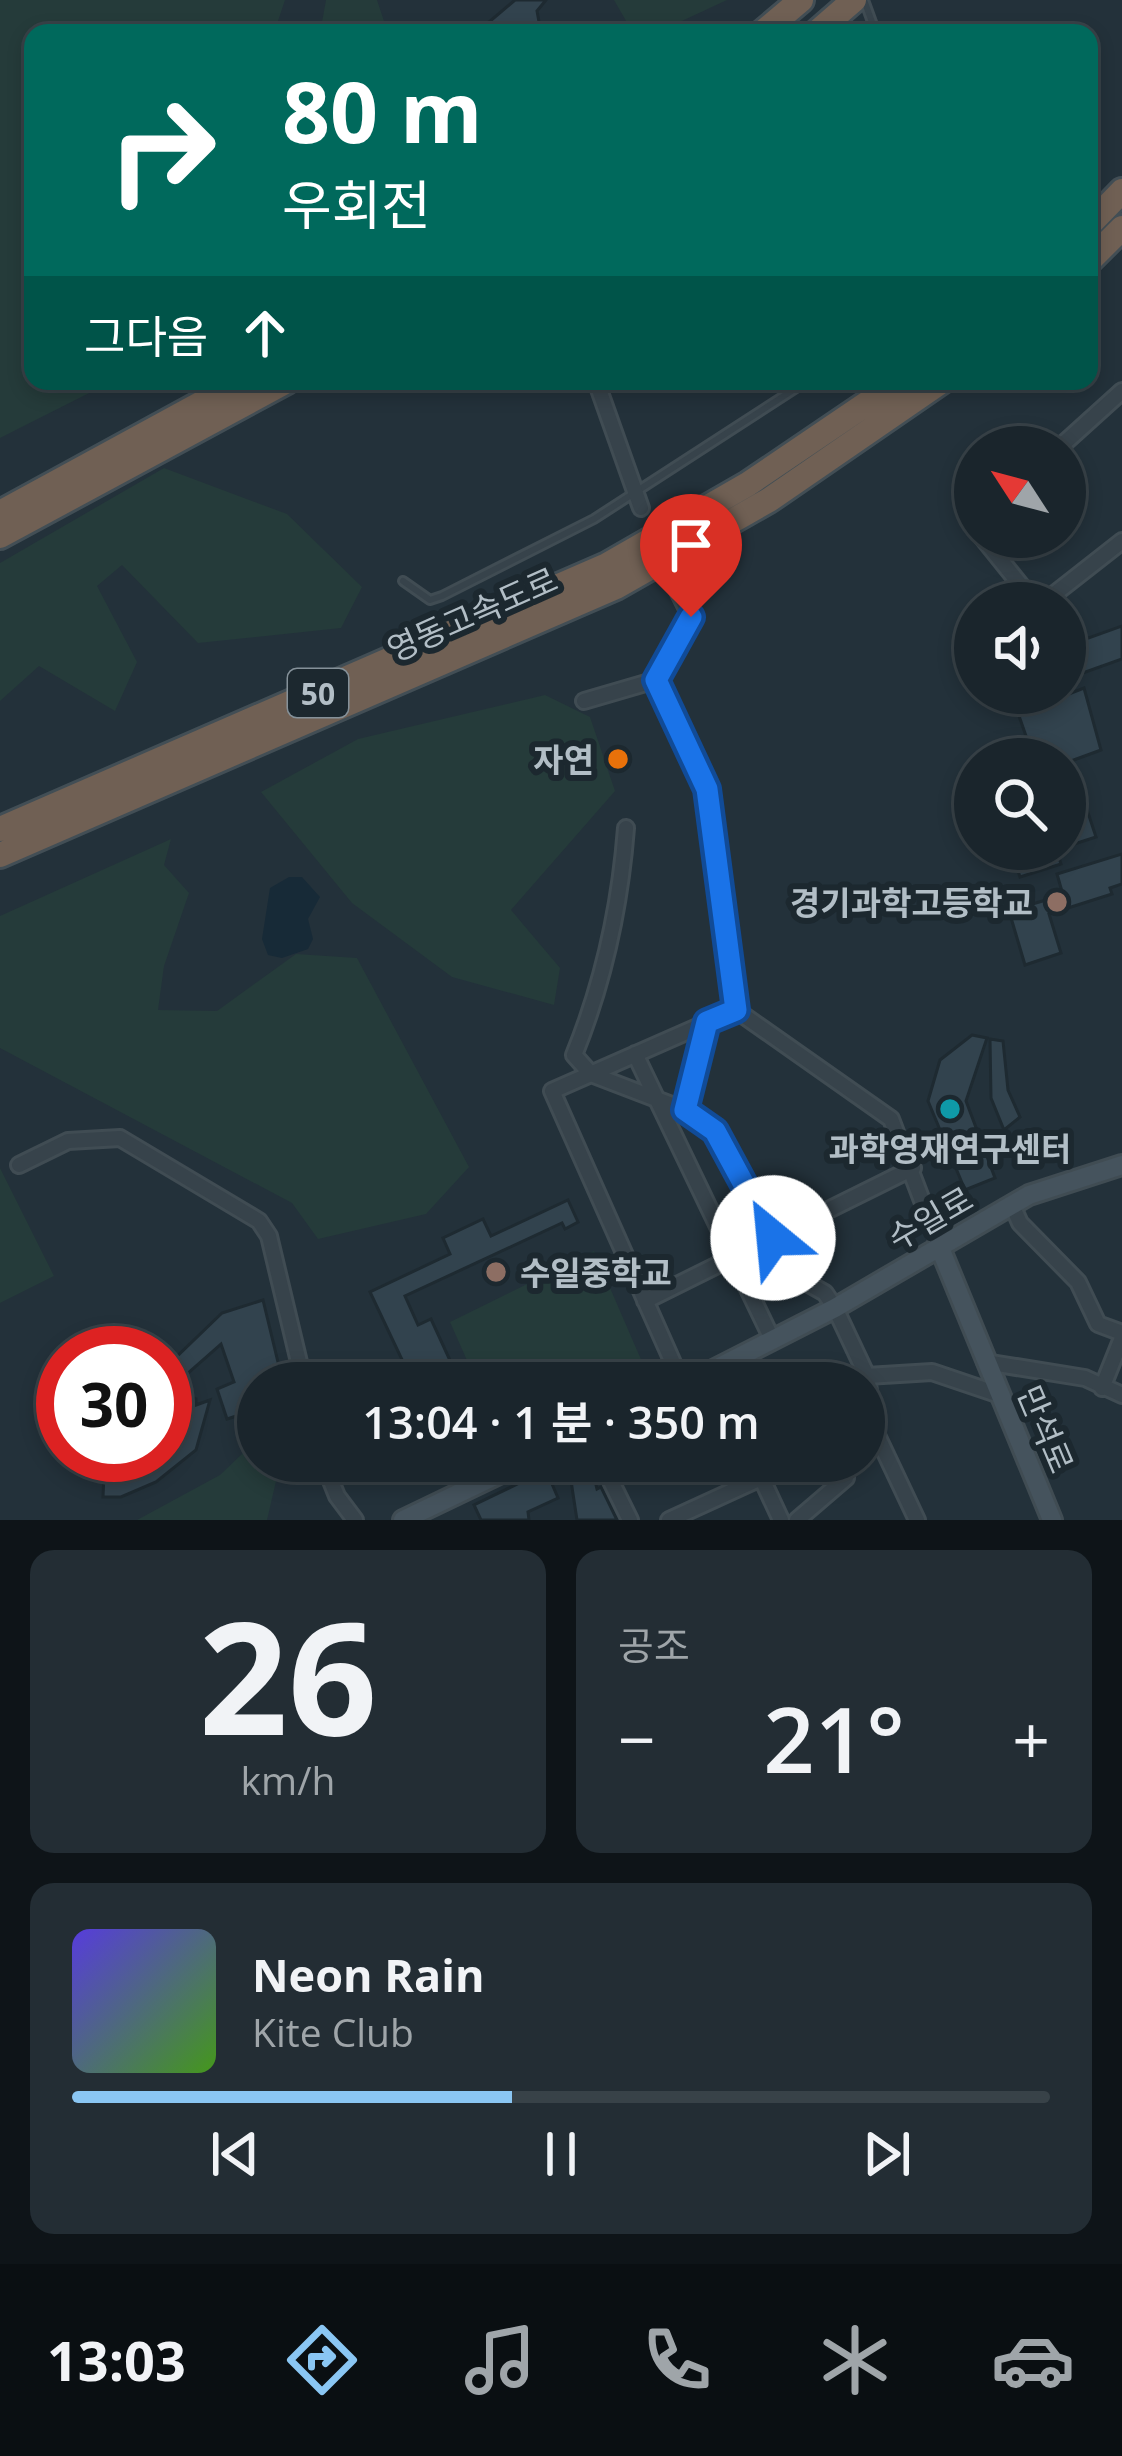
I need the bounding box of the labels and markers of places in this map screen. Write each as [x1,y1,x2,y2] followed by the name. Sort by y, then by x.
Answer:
[640,494,742,617] pin
[533,737,594,782] place label: 자연
[605,746,631,772] marker: 자연
[790,880,1033,925] place label: 경기과학고등학교
[1044,889,1070,915] marker: 경기과학고등학교
[937,1096,963,1122] marker: 과학영재연구센터
[829,1126,1071,1171] place label: 과학영재연구센터
[520,1250,672,1295] place label: 수일중학교
[483,1259,509,1285] marker: 수일중학교

